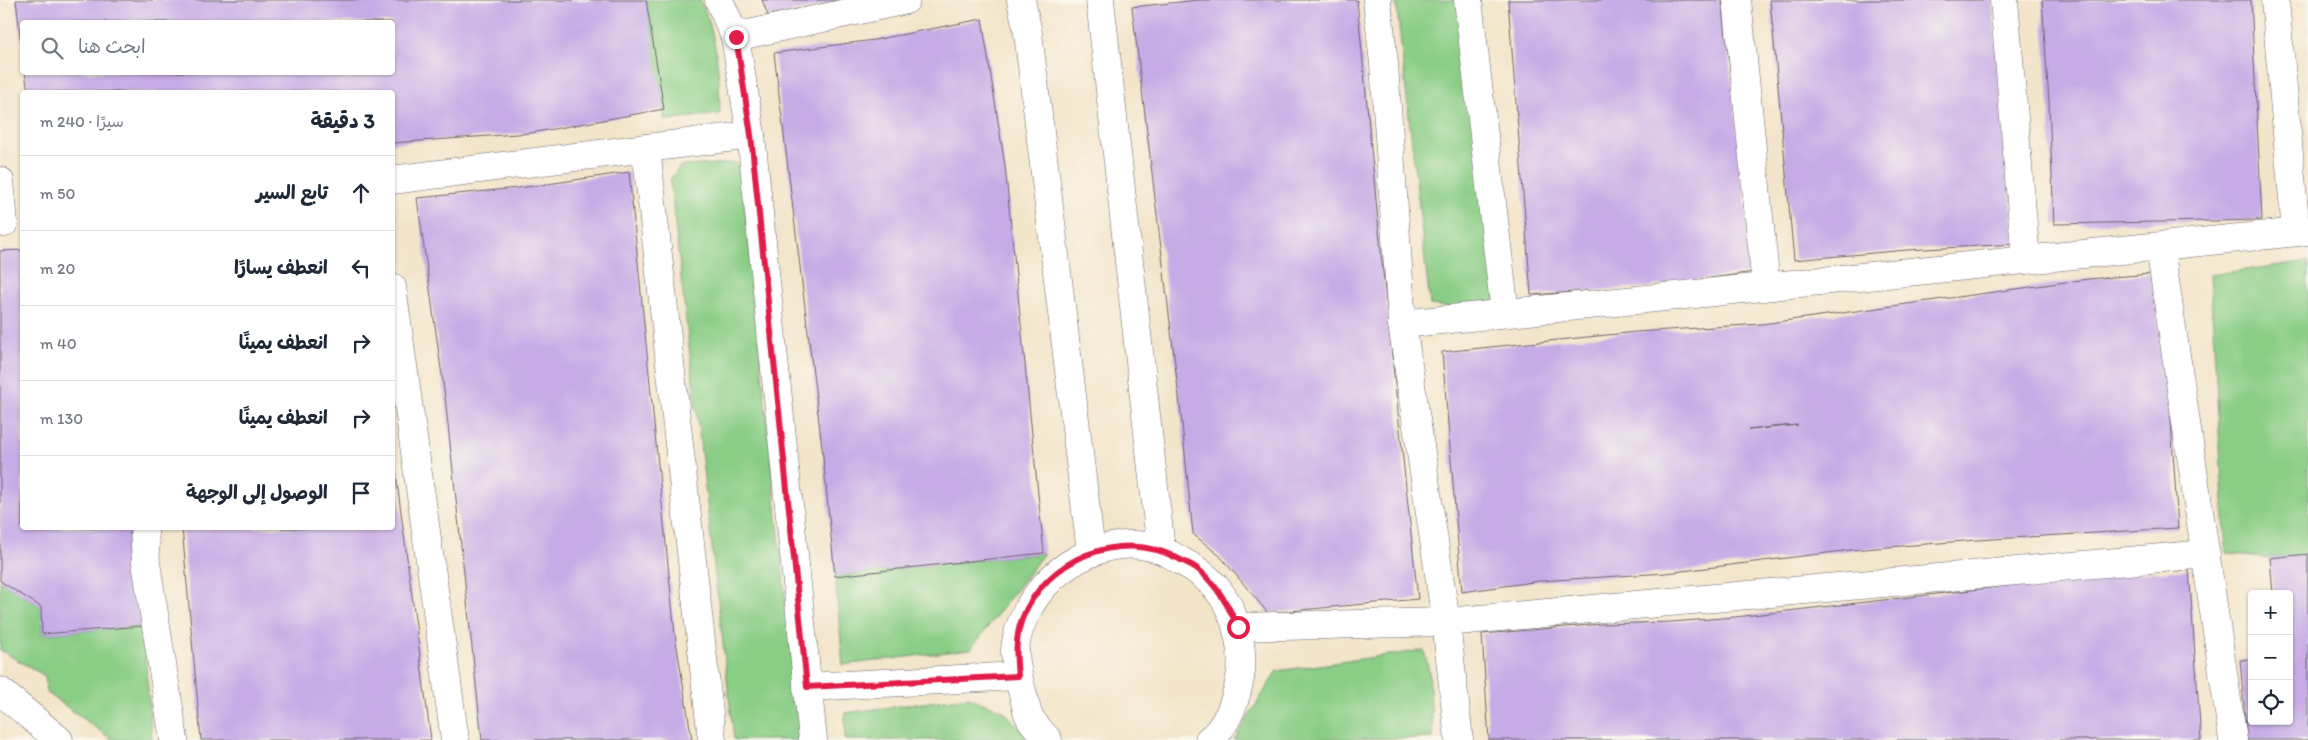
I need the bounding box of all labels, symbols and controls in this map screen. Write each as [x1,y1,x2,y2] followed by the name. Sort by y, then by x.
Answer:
[20,20,395,75] search box
[725,26,748,49] route end
[38,34,66,62] icon: search
[78,35,146,58] text: ابحث هنا
[310,108,375,133] text: 3 دقيقة
[40,112,124,131] text: سيرًا · 240 m
[347,179,375,207] icon: ahead
[256,181,328,204] text: تابع السير
[40,184,75,203] text: 50 m
[347,254,375,282] icon: left
[234,256,328,279] text: انعطف يسارًا
[40,259,75,278] text: 20 m
[347,329,375,357] icon: right
[239,331,328,354] text: انعطف يمينًا
[40,334,77,353] text: 40 m
[347,404,375,432] icon: right
[239,406,328,429] text: انعطف يمينًا
[40,409,83,428] text: 130 m
[347,479,375,507] icon: arrive
[186,481,328,504] text: الوصول إلى الوجهة
[2248,590,2293,725] map controls
[2248,590,2293,635] button: +
[1227,616,1250,639] route start
[2248,635,2293,680] button: −
[2248,680,2293,725] button: locate

